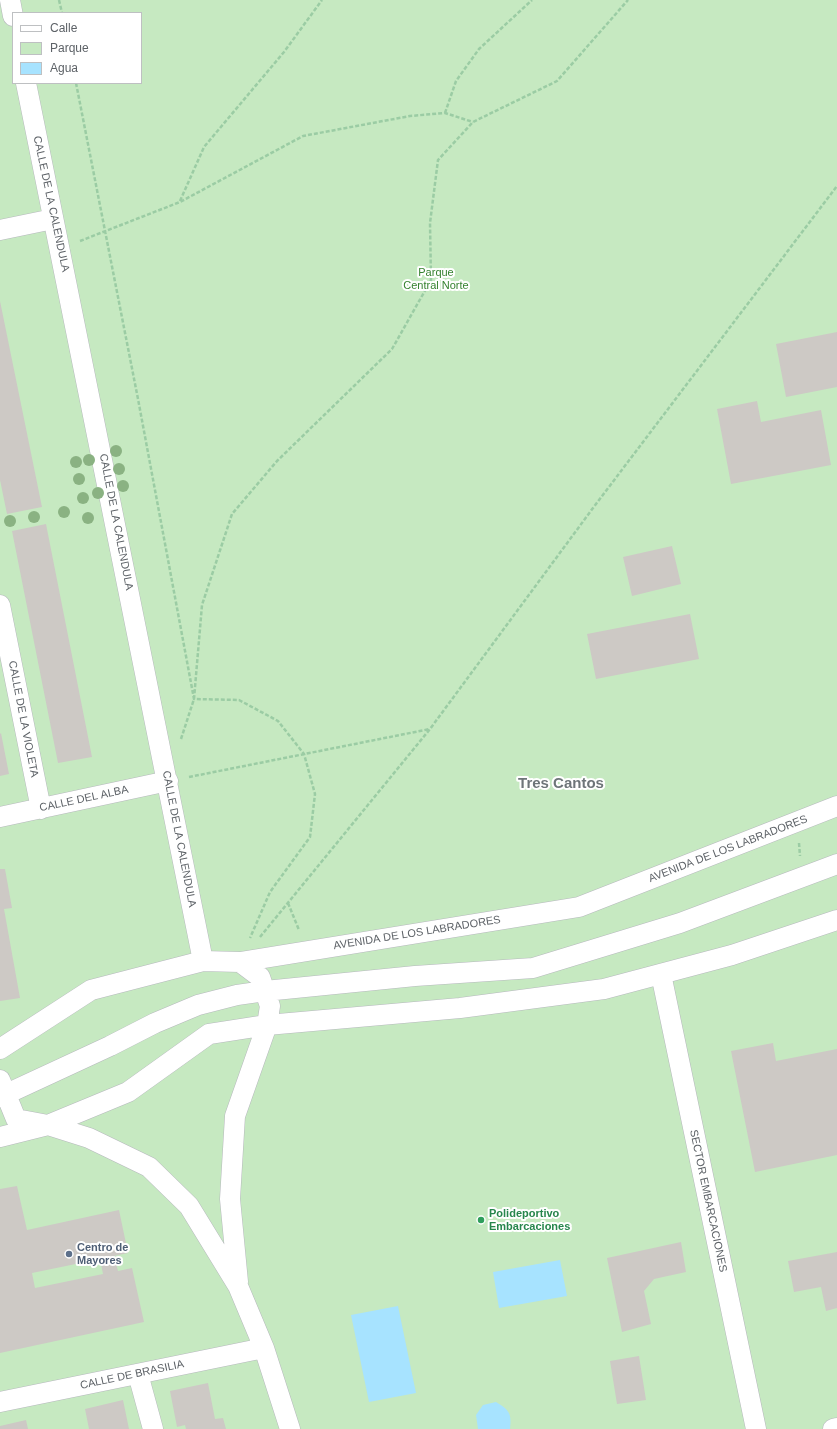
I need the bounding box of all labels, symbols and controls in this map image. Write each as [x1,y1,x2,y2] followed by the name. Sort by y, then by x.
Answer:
[12,12,142,84] legend
[50,21,77,35] text: Calle
[50,41,89,55] text: Parque
[50,61,78,75] text: Agua
[30,135,72,273] street label: CALLE DE LA CALENDULA
[403,266,469,292] park label: Parque Central Norte
[96,453,136,591] street label: CALLE DE LA CALENDULA
[5,660,41,778] street label: CALLE DE LA VIOLETA
[159,770,199,908] street label: CALLE DE LA CALENDULA
[518,775,604,793] district label: Tres Cantos
[38,783,130,815] street label: CALLE DEL ALBA
[647,813,809,885] street label: AVENIDA DE LOS LABRADORES
[332,913,502,953] street label: AVENIDA DE LOS LABRADORES
[686,1129,730,1273] street label: SECTOR EMBARCACIONES
[489,1207,570,1233] place label: Polideportivo Embarcaciones
[476,1215,486,1225] marker: Polideportivo Embarcaciones
[77,1241,128,1267] place label: Centro de Mayores
[64,1249,74,1259] marker: Centro de Mayores
[79,1358,185,1392] street label: CALLE DE BRASILIA

